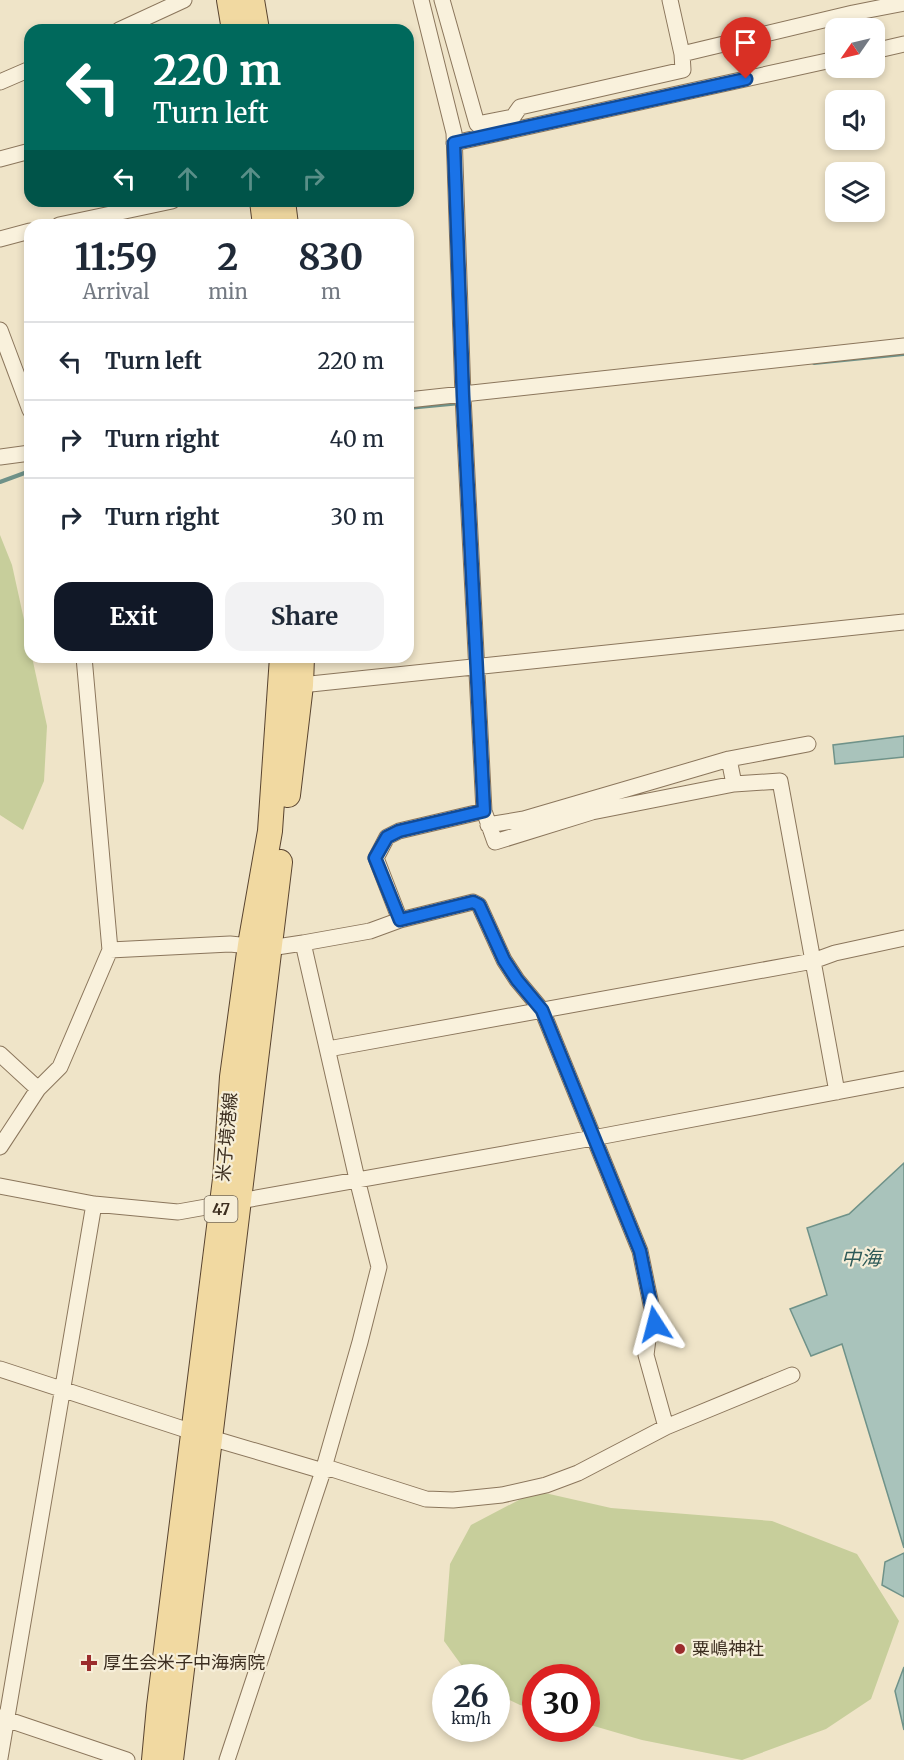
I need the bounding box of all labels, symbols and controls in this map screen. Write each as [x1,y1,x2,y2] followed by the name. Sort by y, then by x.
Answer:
[720,17,771,79] pin
[825,18,885,78] north arrow
[825,18,885,222] map controls
[729,26,762,59] icon: arrive
[153,44,281,96] text: 220 m
[54,48,132,126] icon: left
[825,90,885,150] button: sound
[153,96,268,130] text: Turn left
[108,162,141,195] icon: left
[171,162,204,195] icon: ahead
[234,162,267,195] icon: ahead
[297,162,330,195] icon: right
[825,162,885,222] button: layers
[75,235,158,280] text: 11:59
[217,235,239,280] text: 2
[298,235,363,280] text: 830
[83,279,149,304] text: Arrival
[208,279,248,304] text: min
[321,279,341,304] text: m
[54,345,87,378] icon: left
[105,347,202,375] text: Turn left
[317,347,384,375] text: 220 m
[54,423,87,456] icon: right
[105,425,219,453] text: Turn right
[329,425,384,453] text: 40 m
[54,501,87,534] icon: right
[105,503,219,531] text: Turn right
[330,503,384,531] text: 30 m
[54,582,213,651] button: Exit
[225,582,384,651] button: Share
[211,1091,242,1183] street label: 米子境港線
[204,1196,238,1222] road number: 47
[841,1245,884,1270] water label: 中海
[623,1292,687,1356] position arrow
[692,1637,764,1660] place label: 粟嶋神社
[673,1642,687,1656] marker: 粟嶋神社
[103,1651,265,1674] place label: 厚生会米子中海病院
[80,1654,98,1672] marker: 厚生会米子中海病院
[522,1664,600,1742] speed limit sign: 30
[453,1677,489,1715] text: 26
[451,1709,491,1728] text: km/h

